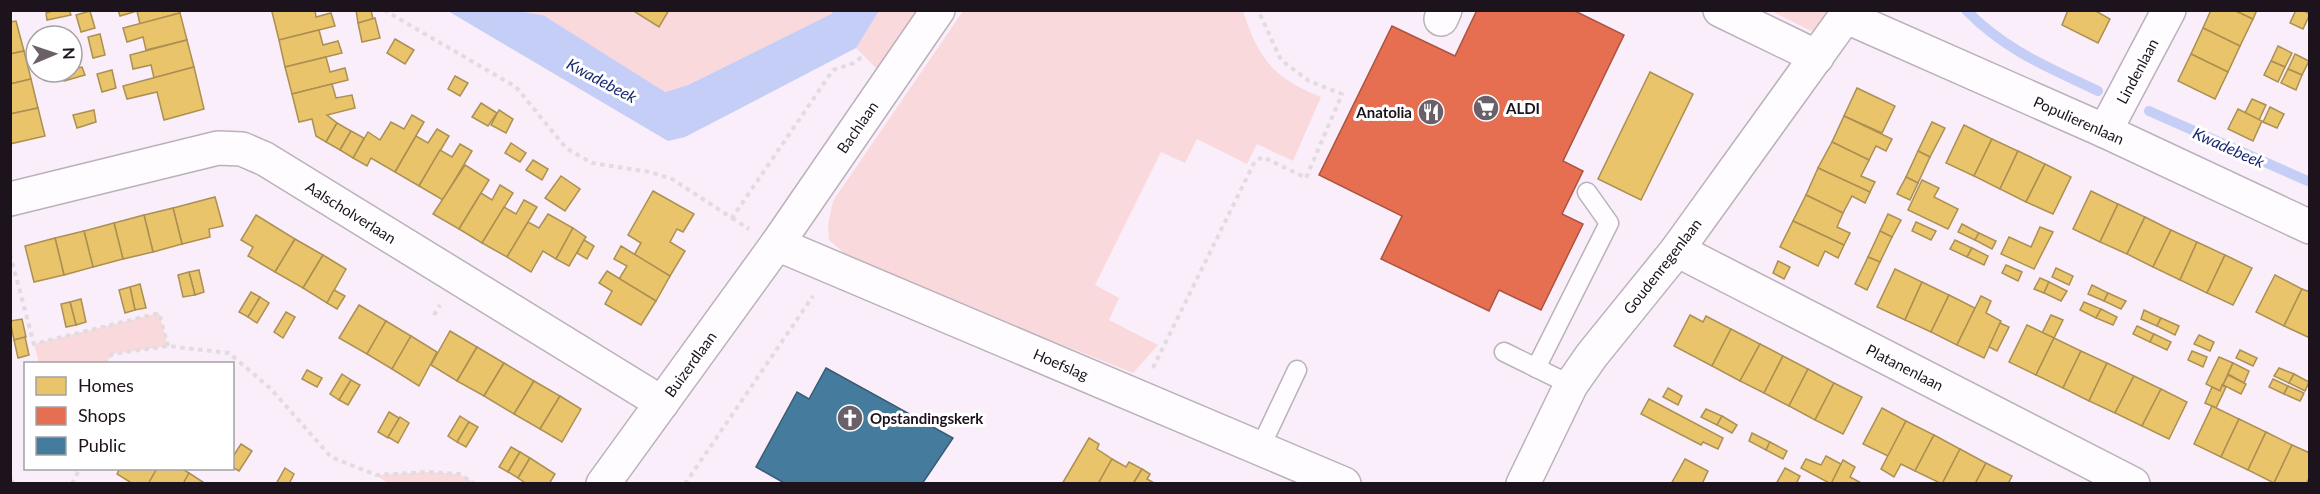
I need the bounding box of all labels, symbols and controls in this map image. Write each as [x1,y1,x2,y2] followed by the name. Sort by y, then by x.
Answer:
[24,24,84,84] north arrow
[2112,35,2162,107] street label: Lindenlaan
[60,47,79,60] text: N
[564,54,640,106] water label: Kwadebeek
[2031,92,2127,148] street label: Populierenlaan
[1471,93,1501,123] supermarket icon: ALDI
[1416,97,1446,127] restaurant icon: Anatolia
[833,98,881,156] street label: Bachlaan
[1505,99,1540,117] place label: ALDI
[1355,103,1412,121] place label: Anatolia
[2190,123,2268,171] water label: Kwadebeek
[303,177,399,247] street label: Aalscholverlaan
[1619,215,1705,317] street label: Goudenregenlaan
[660,328,720,400] street label: Buizerdlaan
[1863,340,1947,394] street label: Platanenlaan
[1031,344,1091,384] street label: Hoefslag
[24,362,234,470] legend
[78,374,134,396] text: Homes
[835,403,865,433] church icon: Opstandingskerk
[78,404,126,426] text: Shops
[870,409,984,427] place label: Opstandingskerk
[78,434,126,456] text: Public

